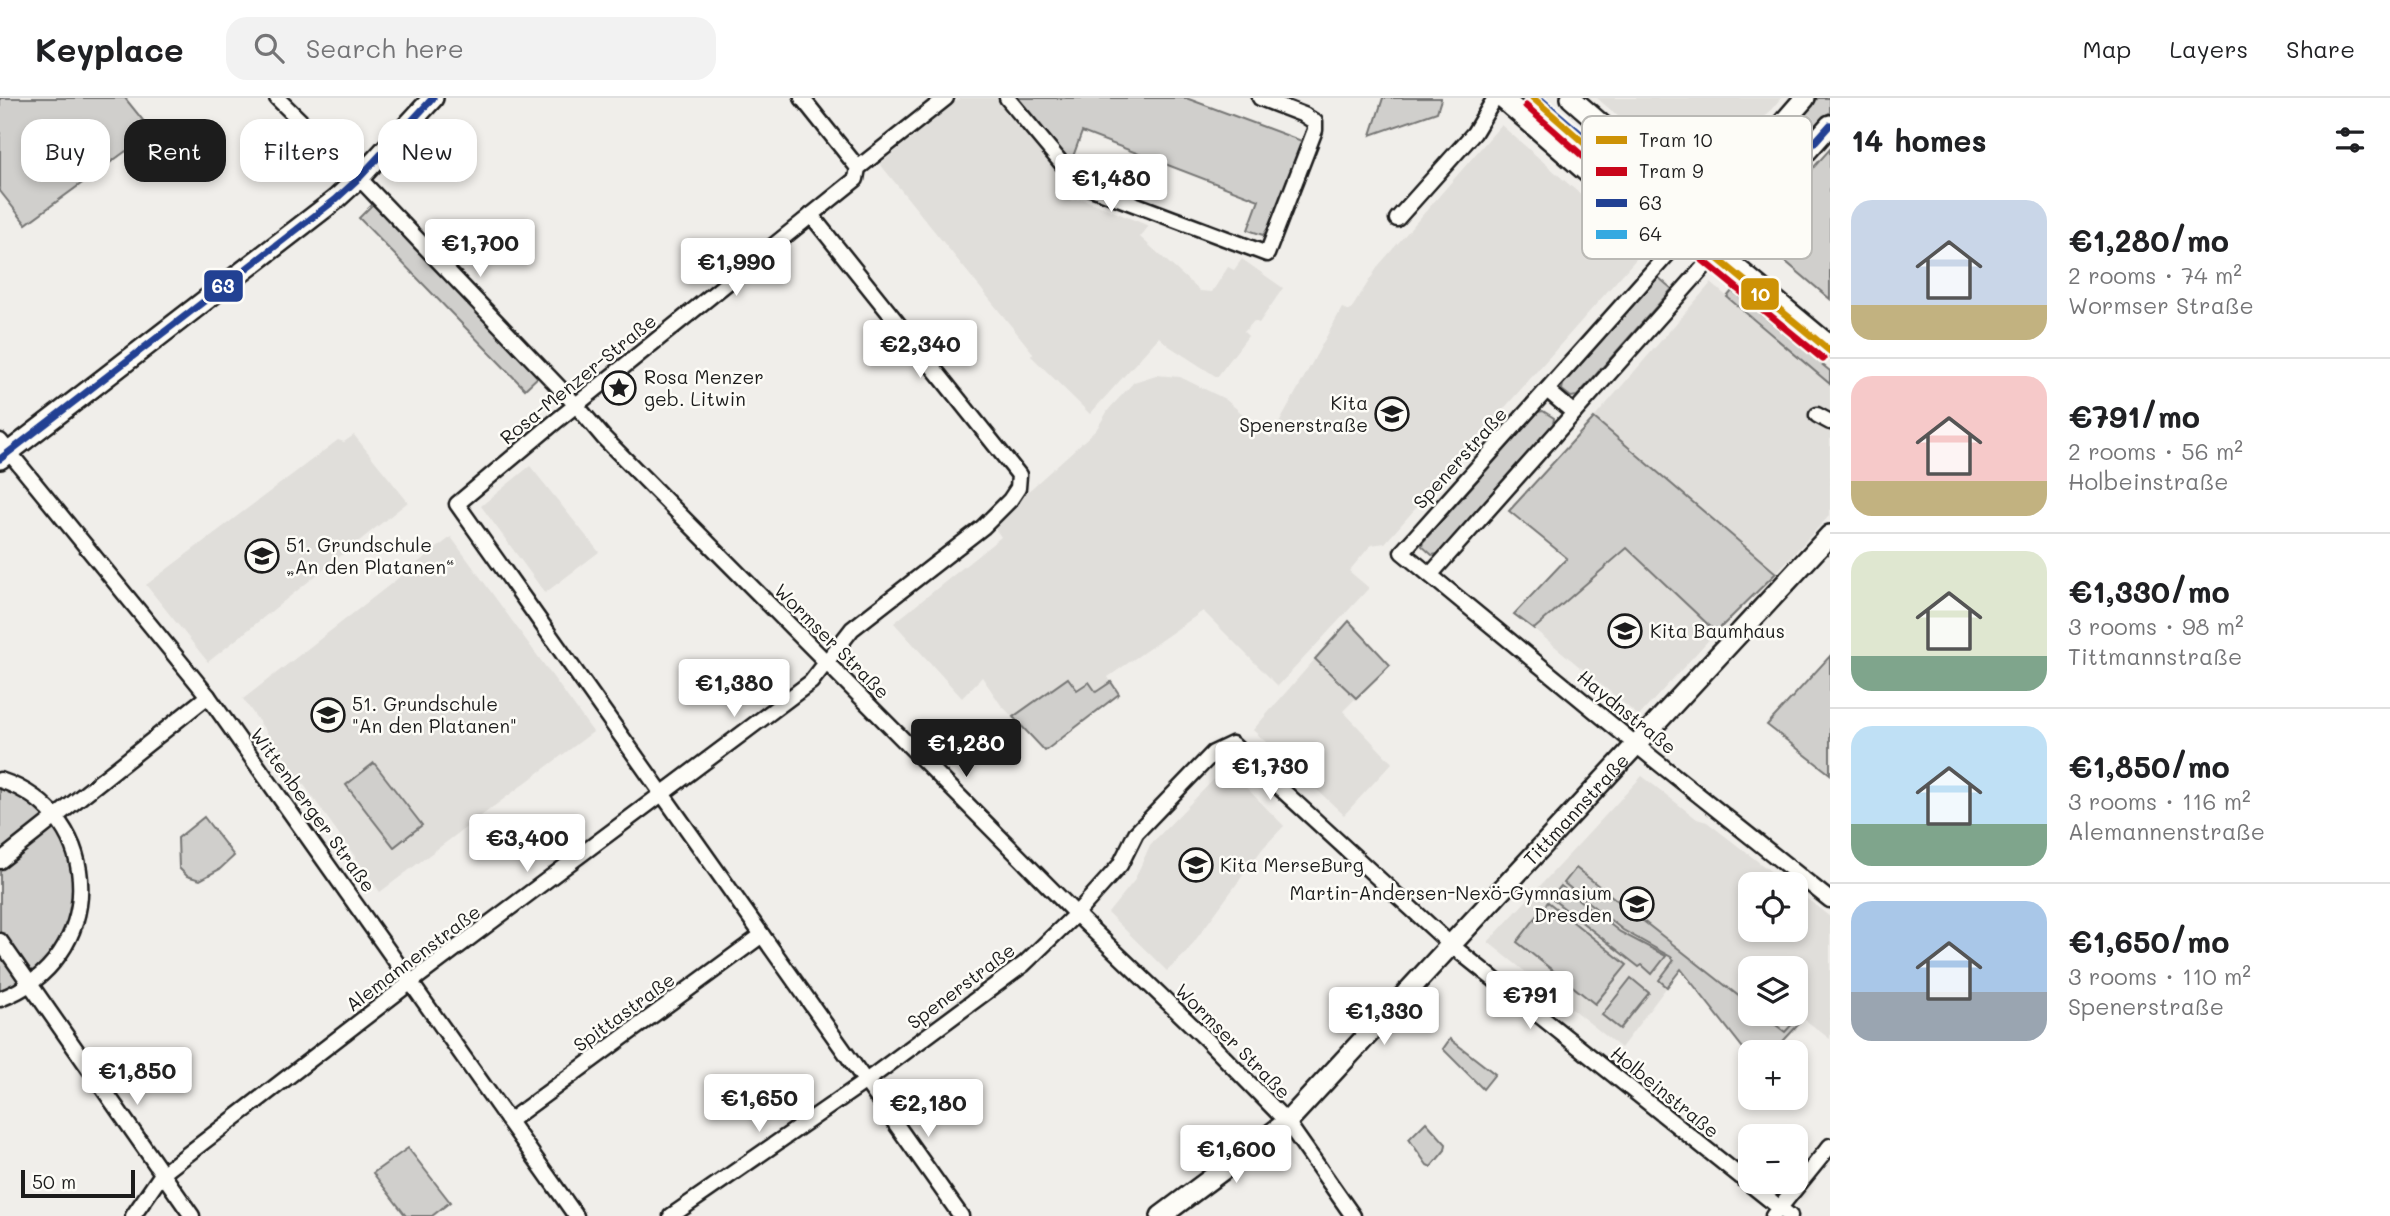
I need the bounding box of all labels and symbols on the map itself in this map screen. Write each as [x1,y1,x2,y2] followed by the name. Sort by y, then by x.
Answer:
[1582,116,1812,259] legend
[1639,127,1713,152] text: Tram 10
[1054,155,1168,214] pin: €1,480
[1639,158,1703,183] text: Tram 9
[1639,190,1662,215] text: 63
[423,220,537,279] pin: €1,700
[1639,221,1662,246] text: 64
[679,238,793,298] pin: €1,990
[203,269,244,303] line badge: 63
[212,273,234,298] text: 63
[1740,277,1780,311] line badge: 10
[1750,281,1770,306] text: 10
[494,308,661,449] street label: Rosa-Menzer-Straße
[863,320,977,380] pin: €2,340
[644,364,764,411] place label: Rosa Menzer geb. Litwin
[600,369,638,407] place icon: Rosa Menzer geb. Litwin
[1239,390,1368,437] place label: Kita Spenerstraße
[1373,395,1411,433] school or university icon: Kita Spenerstraße
[1407,401,1512,514] street label: Spenerstraße
[286,532,455,579] place label: 51. Grundschule „An den Platanen“
[243,537,281,575] school or university icon: 51. Grundschule „An den Platanen“
[769,578,895,704] street label: Wormser Straße
[1606,612,1644,650] school or university icon: Kita Baumhaus
[1650,618,1785,643] place label: Kita Baumhaus
[677,660,791,719] pin: €1,380
[1573,664,1682,759] street label: Haydnstraße
[352,691,517,738] place label: 51. Grundschule "An den Platanen"
[309,696,347,734] school or university icon: 51. Grundschule "An den Platanen"
[909,720,1023,779] pin: €1,280
[245,722,382,897] street label: Wittenberger Straße
[1213,742,1327,802] pin: €1,730
[1518,748,1634,870] street label: Tittmannstraße
[470,814,584,874] pin: €3,400
[1177,846,1215,884] school or university icon: Kita MerseBurg
[1220,852,1364,877] place label: Kita MerseBurg
[1289,880,1612,927] place label: Martin-Andersen-Nexö-Gymnasium Dresden
[1618,885,1656,923] school or university icon: Martin-Andersen-Nexö-Gymnasium Dresden
[340,899,485,1017] street label: Alemannenstraße
[902,937,1020,1034] street label: Spenerstraße
[568,966,679,1057] street label: Spittastraße
[1489,972,1571,1031] pin: €791
[1170,978,1296,1104] street label: Wormser Straße
[1327,988,1441,1047] pin: €1,330
[1606,1040,1725,1143] street label: Holbeinstraße
[80,1048,194,1107] pin: €1,850
[702,1074,816,1134] pin: €1,650
[871,1080,985,1139] pin: €2,180
[1179,1126,1293,1185] pin: €1,600
[21,1167,135,1199] scale bar

